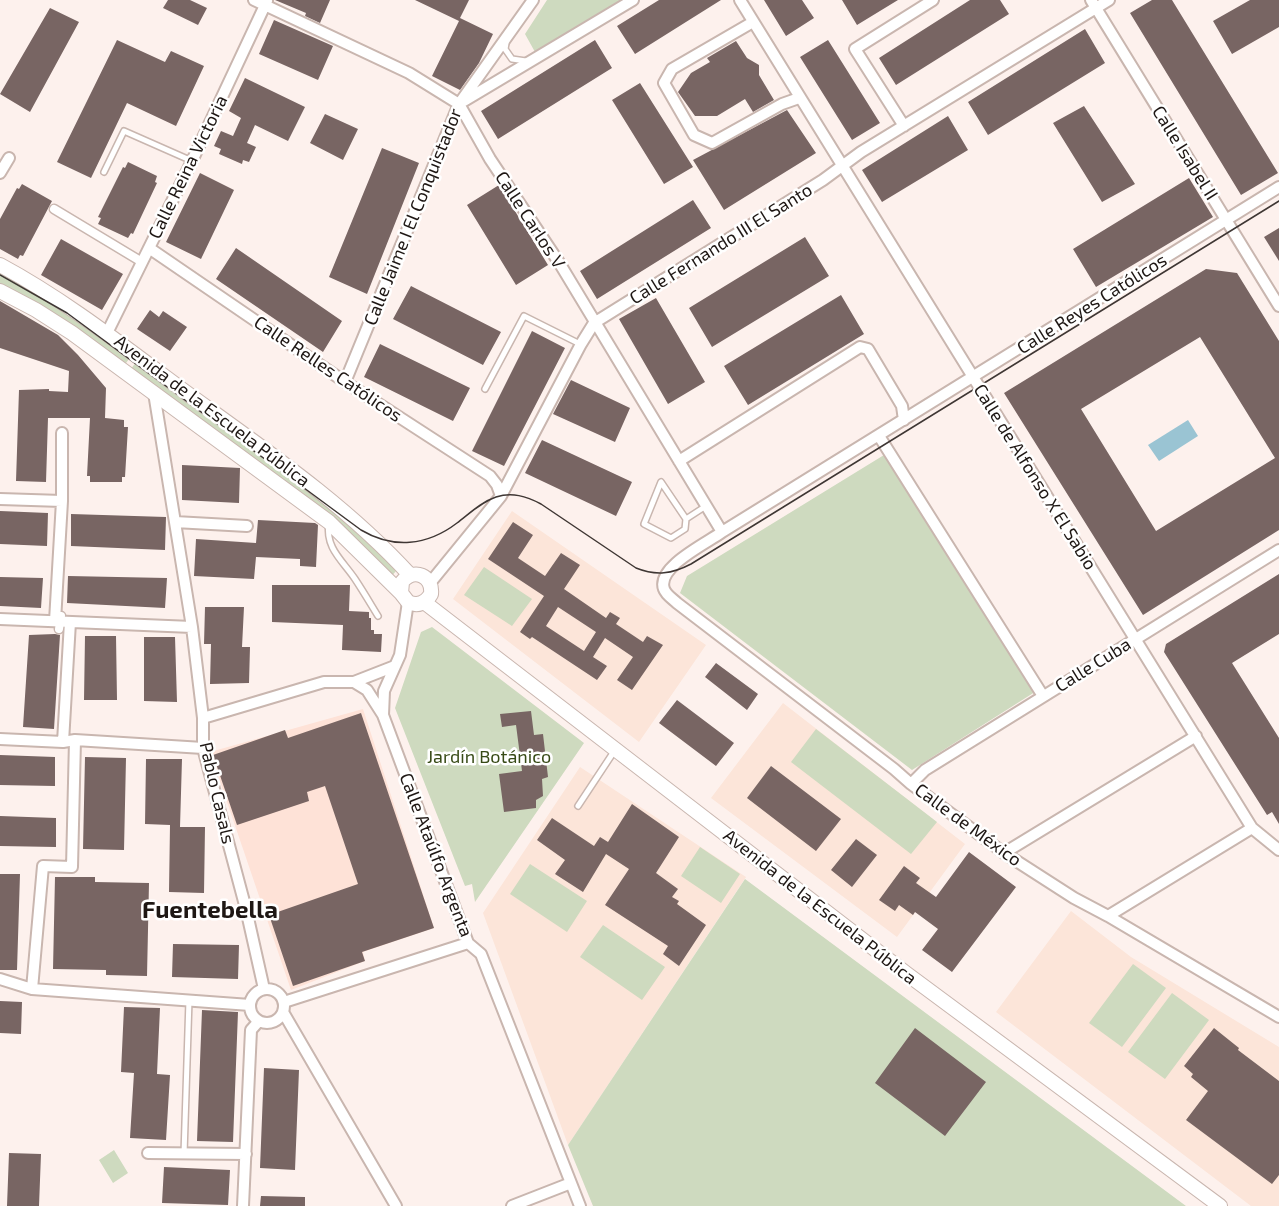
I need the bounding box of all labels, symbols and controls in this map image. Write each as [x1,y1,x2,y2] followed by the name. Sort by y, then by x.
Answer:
[144,92,232,242] street label: Calle Reina Victoria
[1147,102,1223,204] street label: Calle Isabel II
[360,105,466,329] street label: Calle Jaime I El Conquistador
[491,167,569,273] street label: Calle Carlos V
[626,179,816,309] street label: Calle Fernando III El Santo
[1013,249,1171,359] street label: Calle Reyes Católicos
[250,311,406,427] street label: Calle Relles Católicos
[110,330,314,492] street label: Avenida de la Escuela Pública
[969,380,1101,574] street label: Calle de Alfonso X El Sabio
[1051,633,1135,697] street label: Calle Cuba
[195,740,239,846] street label: Pablo Casals
[427,746,551,768] park label: Jardín Botánico
[395,770,477,940] street label: Calle Ataúlfo Argenta
[910,779,1026,871] street label: Calle de México
[719,825,921,989] street label: Avenida de la Escuela Pública
[142,896,278,924] district label: Fuentebella

